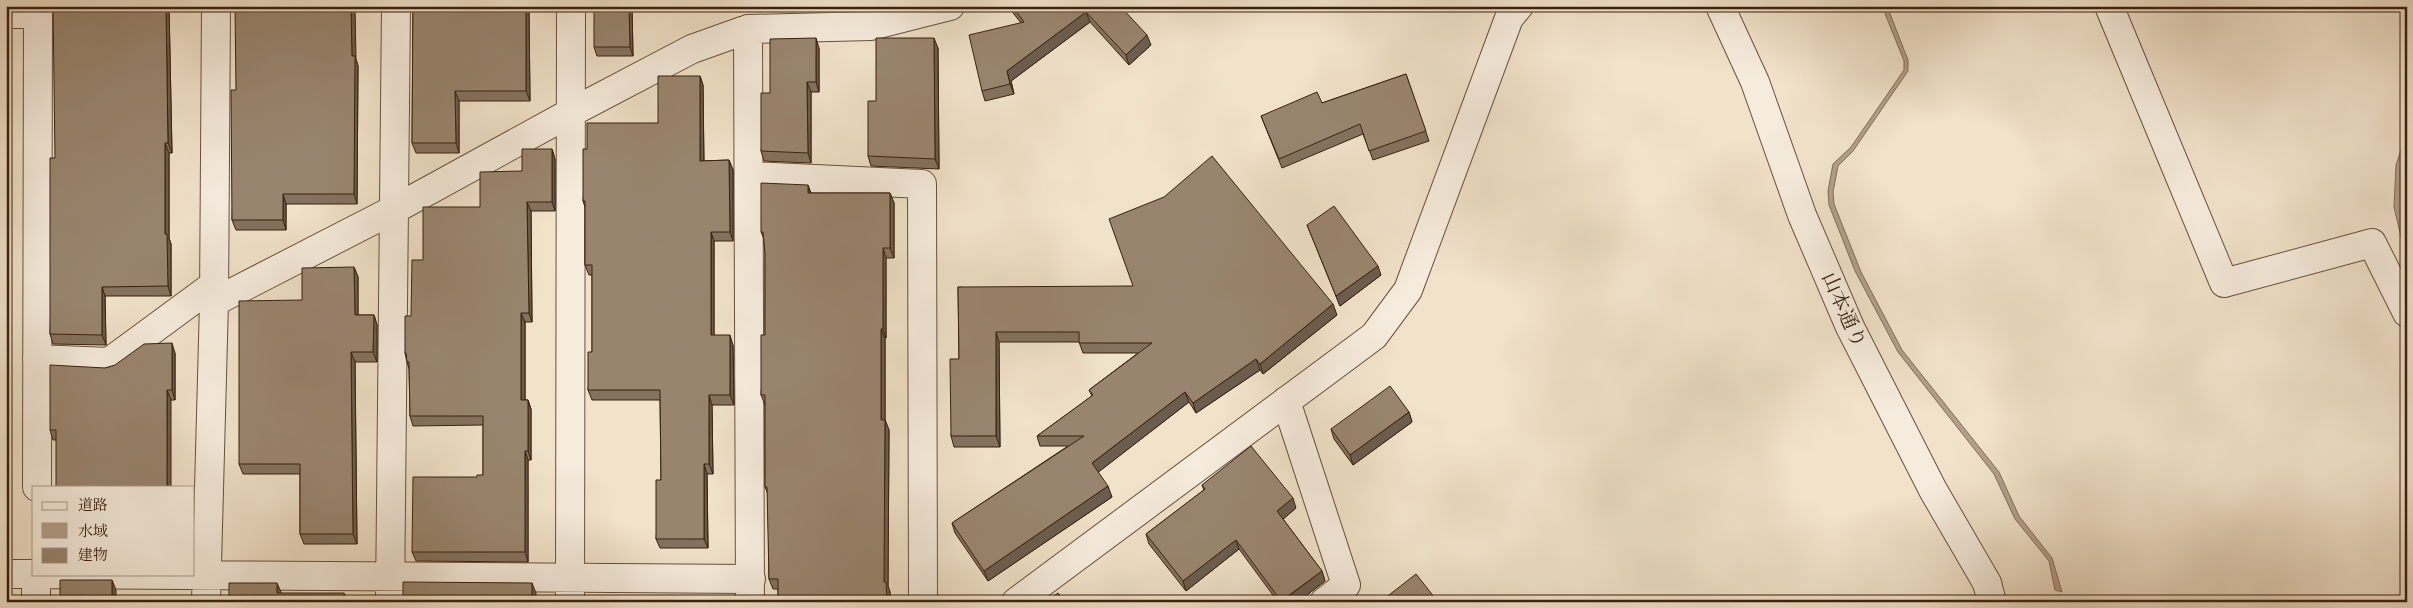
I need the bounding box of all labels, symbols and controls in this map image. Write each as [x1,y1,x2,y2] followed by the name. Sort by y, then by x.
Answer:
[1815,268,1873,352] street label: 山本通り
[32,486,195,576] legend
[78,495,108,515] text: 道路
[78,521,108,541] text: 水域
[78,545,108,565] text: 建物

